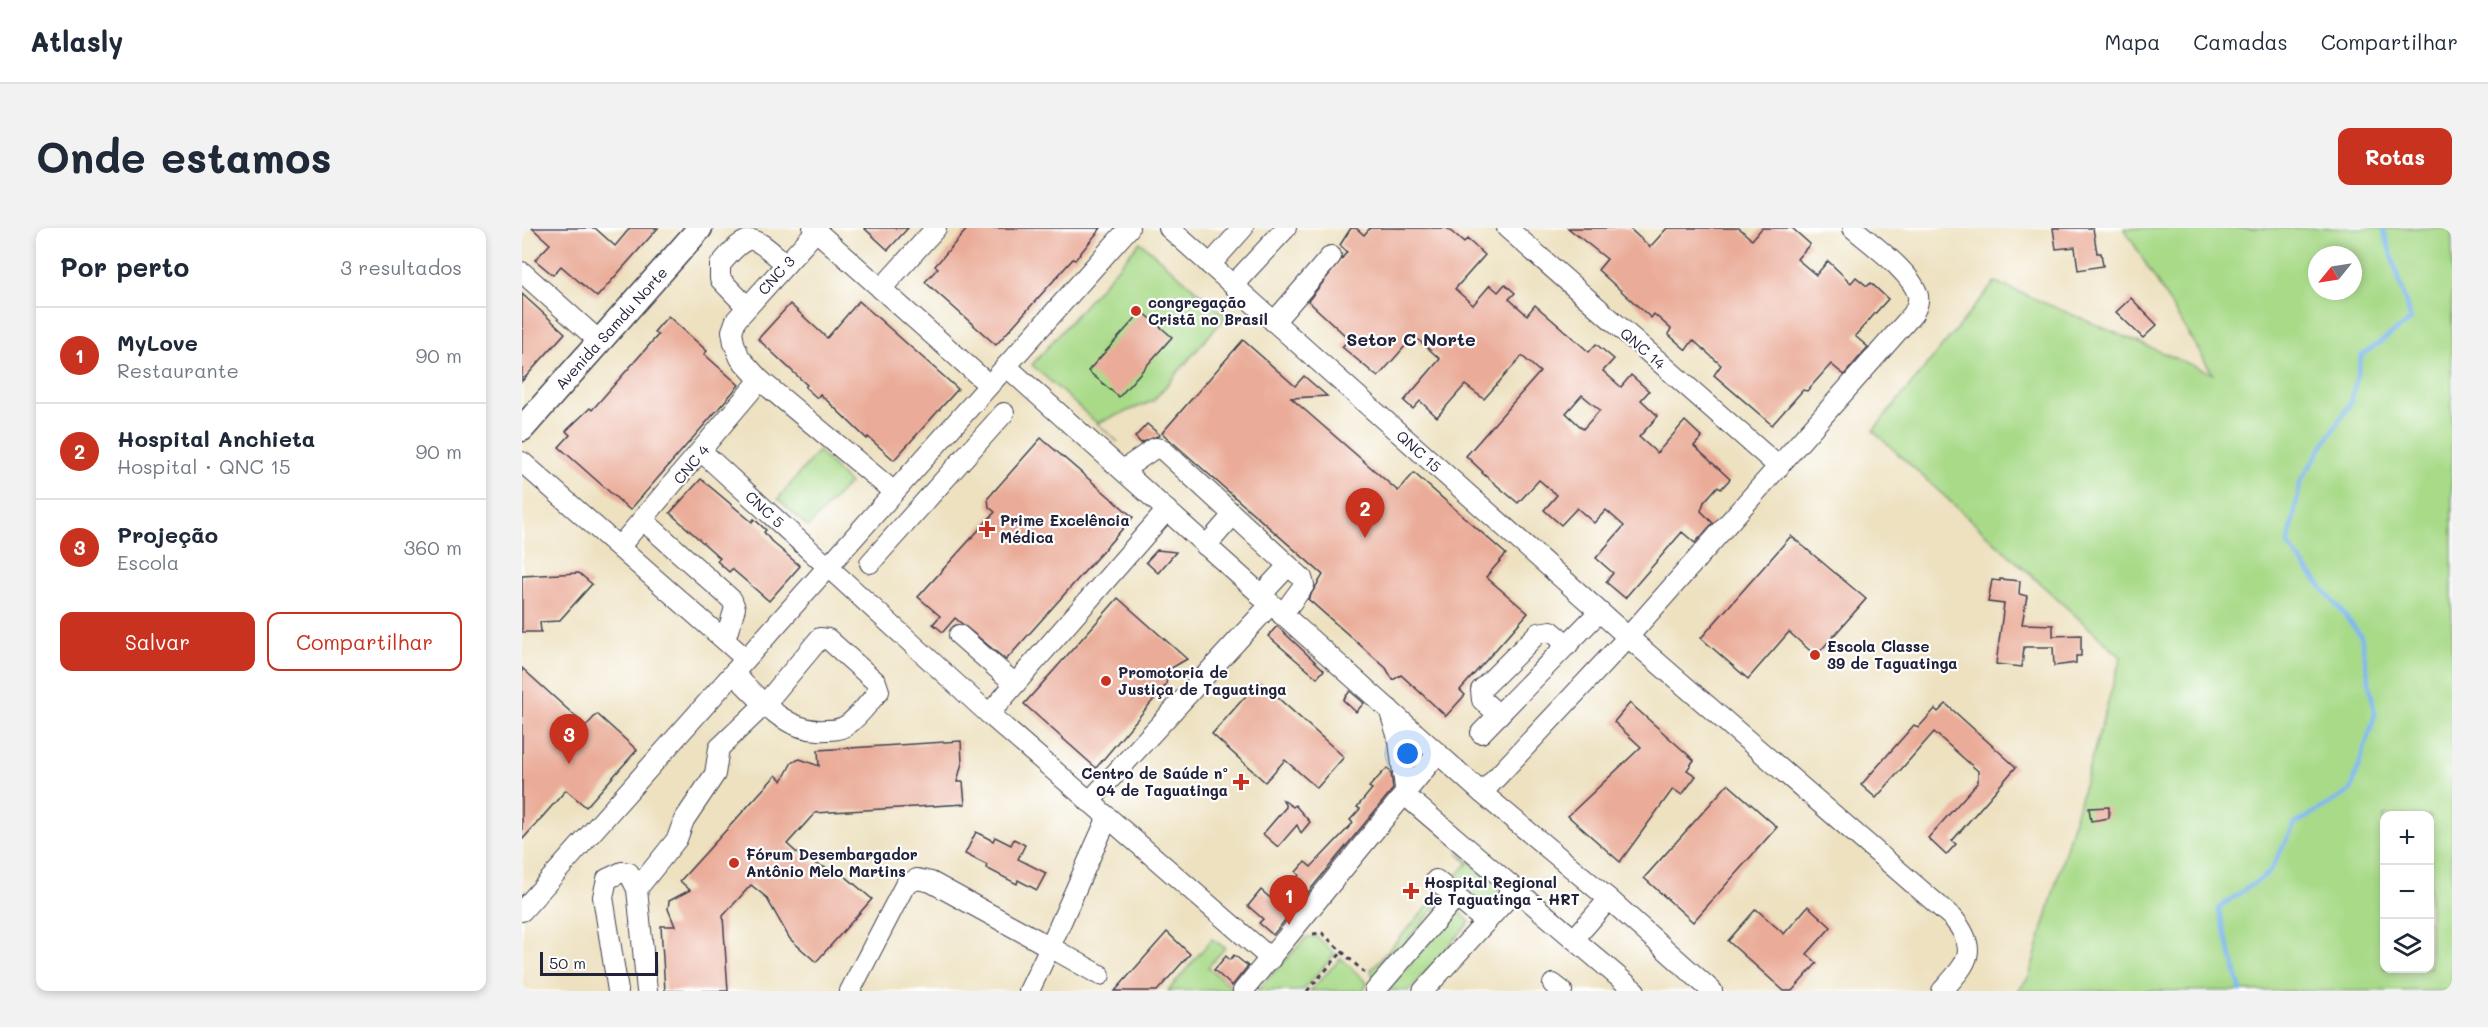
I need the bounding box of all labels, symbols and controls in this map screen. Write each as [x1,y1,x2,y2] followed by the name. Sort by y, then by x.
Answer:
[30,23,124,59] text: Atlasly
[2104,28,2160,55] text: Mapa
[2193,28,2288,55] text: Camadas
[2321,28,2458,55] text: Compartilhar
[2338,128,2452,185] button: Rotas
[36,129,332,184] text: Onde estamos
[2308,246,2362,300] north arrow
[60,250,189,284] text: Por perto
[753,251,799,299] street label: CNC 3
[340,254,462,280] text: 3 resultados
[551,262,671,394] street label: Avenida Samdu Norte
[1148,292,1268,329] place label: congregação Cristã no Brasil
[1129,304,1143,318] marker: congregação Cristã no Brasil
[1616,323,1670,373] street label: QNC 14
[1346,327,1476,351] district label: Setor C Norte
[117,328,198,357] text: MyLove
[75,342,84,368] text: 1
[416,342,462,368] text: 90 m
[117,357,239,383] text: Restaurante
[117,424,315,453] text: Hospital Anchieta
[1392,426,1446,476] street label: QNC 15
[74,438,85,464] text: 2
[416,438,462,464] text: 90 m
[669,440,714,488] street label: CNC 4
[117,453,291,479] text: Hospital · QNC 15
[741,486,789,532] street label: CNC 5
[1346,488,1384,538] pin: 2
[1000,510,1130,547] place label: Prime Excelência Médica
[117,520,218,549] text: Projeção
[978,520,996,538] marker: Prime Excelência Médica
[74,534,86,560] text: 3
[404,534,462,560] text: 360 m
[117,549,179,575] text: Escola
[60,612,255,671] button: Salvar
[267,612,462,671] button: Compartilhar
[1827,636,1958,673] place label: Escola Classe 39 de Taguatinga
[1808,648,1822,662] marker: Escola Classe 39 de Taguatinga
[1118,662,1287,699] place label: Promotoria de Justiça de Taguatinga
[1099,674,1113,688] marker: Promotoria de Justiça de Taguatinga
[550,714,588,764] pin: 3
[1393,739,1422,768] your location
[1081,763,1228,800] place label: Centro de Saúde nº 04 de Taguatinga
[1232,773,1250,791] marker: Centro de Saúde nº 04 de Taguatinga
[2380,811,2434,973] map controls
[2380,811,2434,865] button: +
[746,844,918,881] place label: Fórum Desembargador Antônio Melo Martins
[727,856,741,870] marker: Fórum Desembargador Antônio Melo Martins
[2380,865,2434,919] button: −
[1424,872,1580,909] place label: Hospital Regional de Taguatinga - HRT
[1270,876,1308,925] pin: 1
[1402,882,1420,900] marker: Hospital Regional de Taguatinga - HRT
[2380,919,2434,973] button: layers
[540,949,658,976] scale bar
[549,952,586,973] text: 50 m

